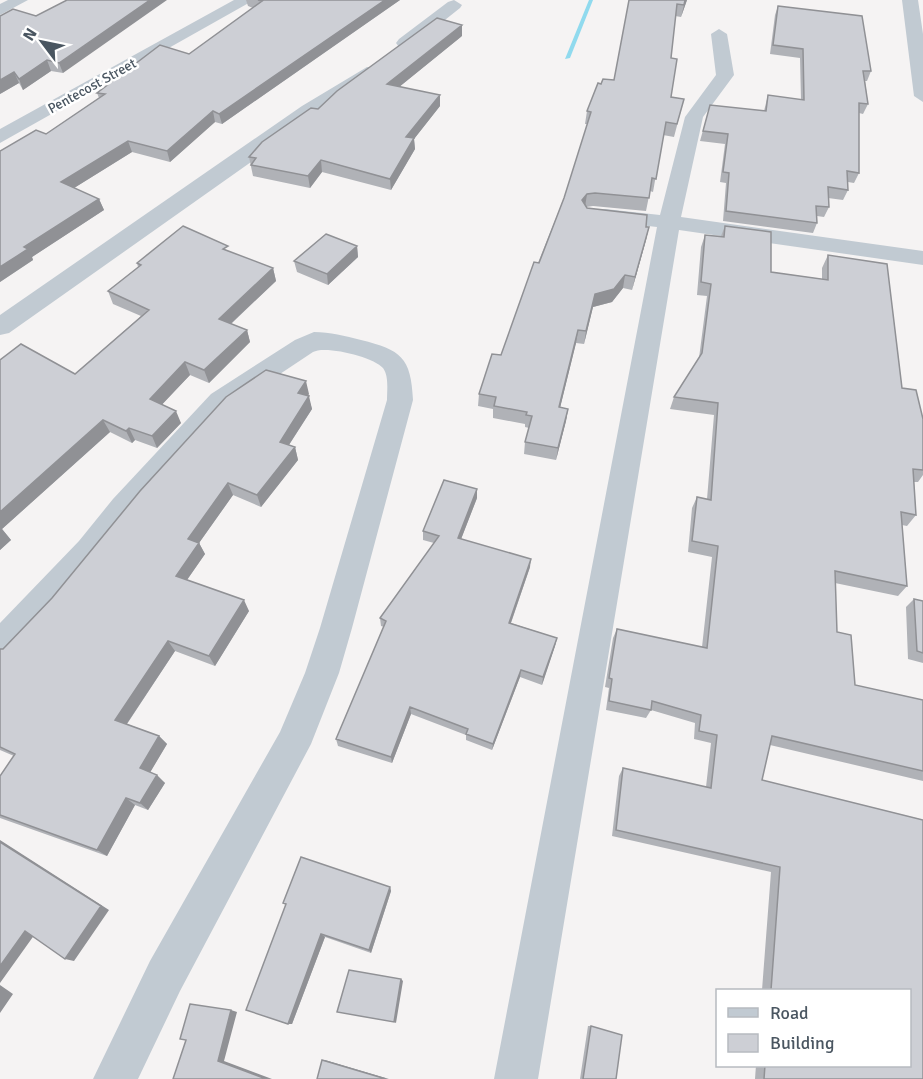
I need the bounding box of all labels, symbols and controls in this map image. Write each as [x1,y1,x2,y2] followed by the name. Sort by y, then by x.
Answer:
[12,12,72,72] north arrow
[19,25,42,45] text: N
[45,55,139,117] street label: Pentecost Street
[716,989,911,1067] legend
[770,1002,809,1024] text: Road
[770,1032,834,1054] text: Building

